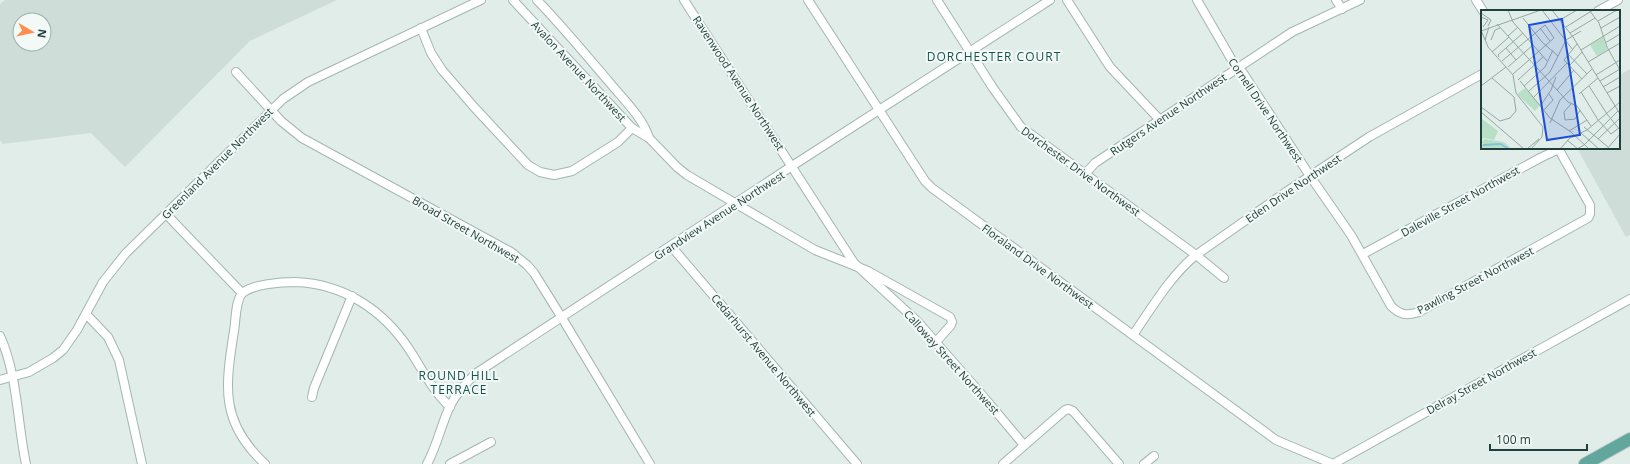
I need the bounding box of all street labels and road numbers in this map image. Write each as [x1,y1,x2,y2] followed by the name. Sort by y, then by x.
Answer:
[690,13,788,153] street label: Ravenwood Avenue Northwest
[528,17,630,125] street label: Avalon Avenue Northwest
[1225,55,1307,165] street label: Cornell Drive Northwest
[1107,69,1229,159] street label: Rutgers Avenue Northwest
[158,104,276,222] street label: Greenland Avenue Northwest
[1018,123,1144,219] street label: Dorchester Drive Northwest
[1242,150,1344,226] street label: Eden Drive Northwest
[1398,162,1522,240] street label: Daleville Street Northwest
[651,167,787,263] street label: Grandview Avenue Northwest
[410,192,522,266] street label: Broad Street Northwest
[979,220,1097,312] street label: Floraland Drive Northwest
[1414,243,1536,317] street label: Pawling Street Northwest
[708,291,820,419] street label: Cedarhurst Avenue Northwest
[901,307,1003,418] street label: Calloway Street Northwest
[1423,344,1539,417] street label: Delray Street Northwest

